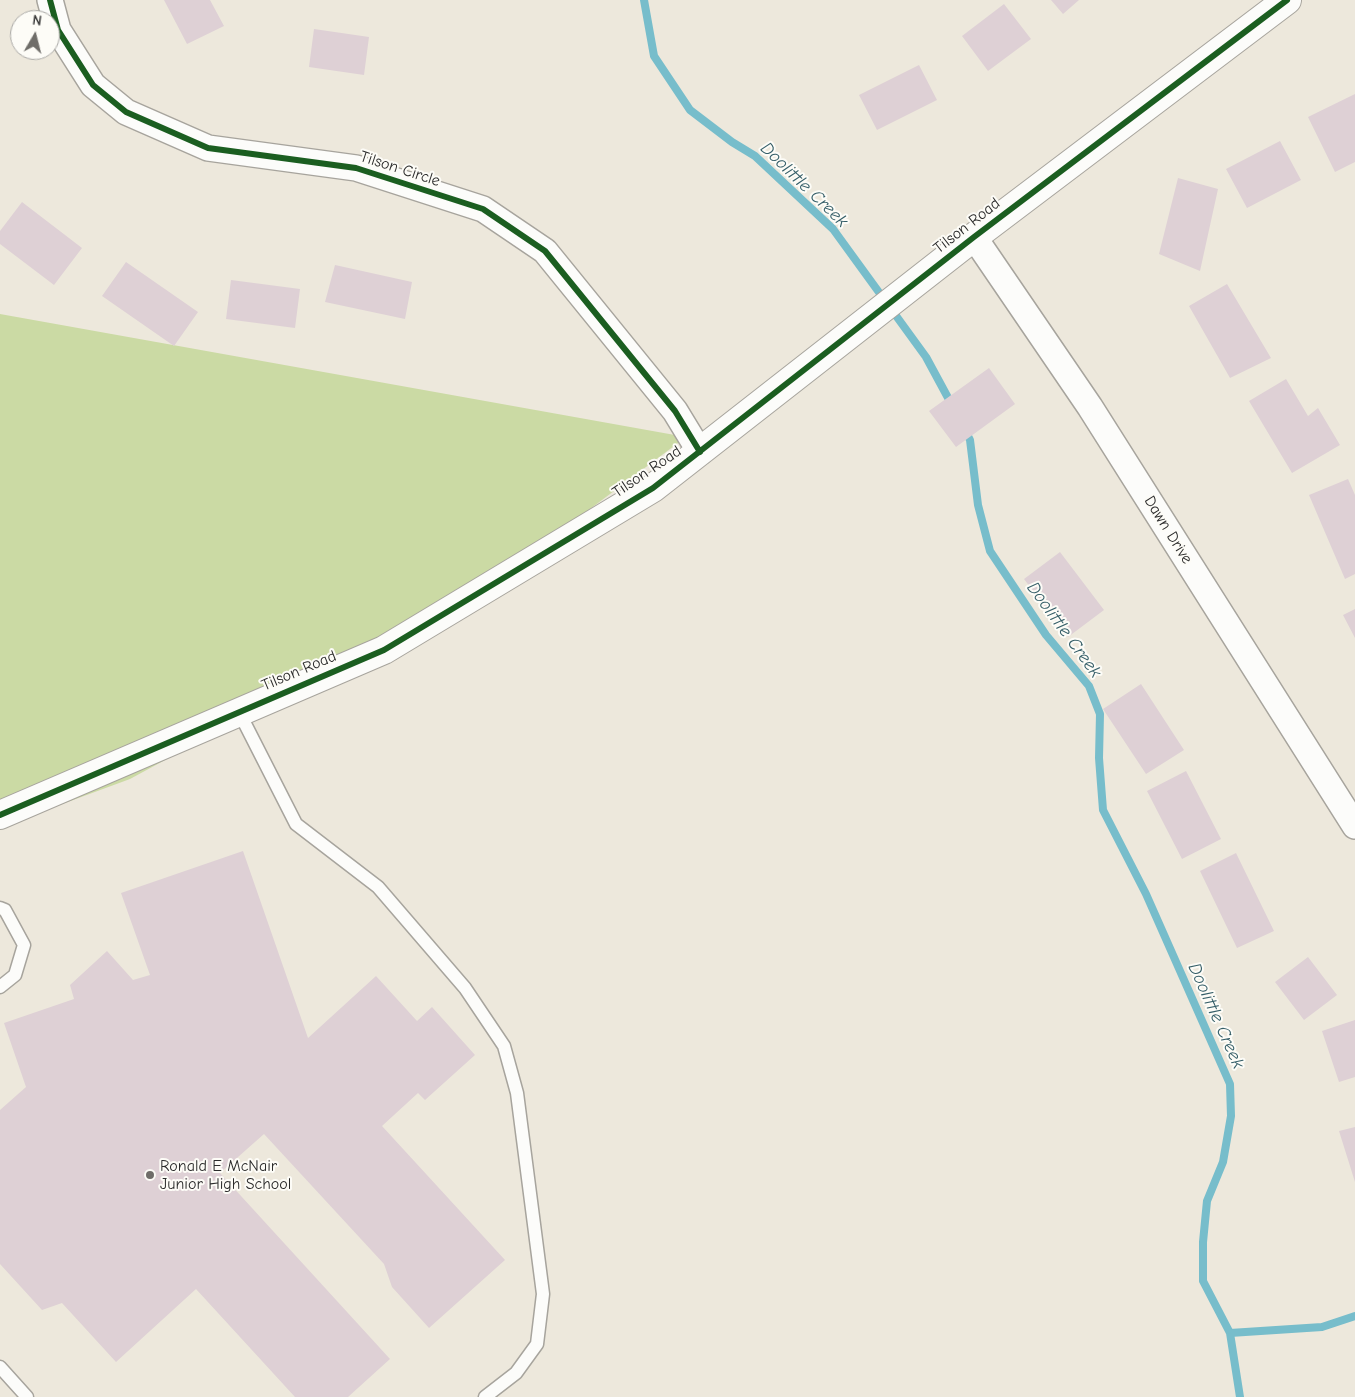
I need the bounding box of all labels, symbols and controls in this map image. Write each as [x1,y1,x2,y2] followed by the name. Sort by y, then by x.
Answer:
[10,10,60,60] north arrow
[31,12,43,30] text: N
[756,138,852,232] water label: Doolittle Creek
[357,147,443,191] street label: Tilson Circle
[930,194,1004,258] street label: Tilson Road
[609,442,685,502] street label: Tilson Road
[1140,492,1196,568] street label: Dawn Drive
[1022,578,1106,682] water label: Doolittle Creek
[259,647,339,695] street label: Tilson Road
[1183,960,1249,1072] water label: Doolittle Creek
[160,1156,291,1194] place label: Ronald E McNair Junior High School
[144,1169,156,1181] marker: Ronald E McNair Junior High School

